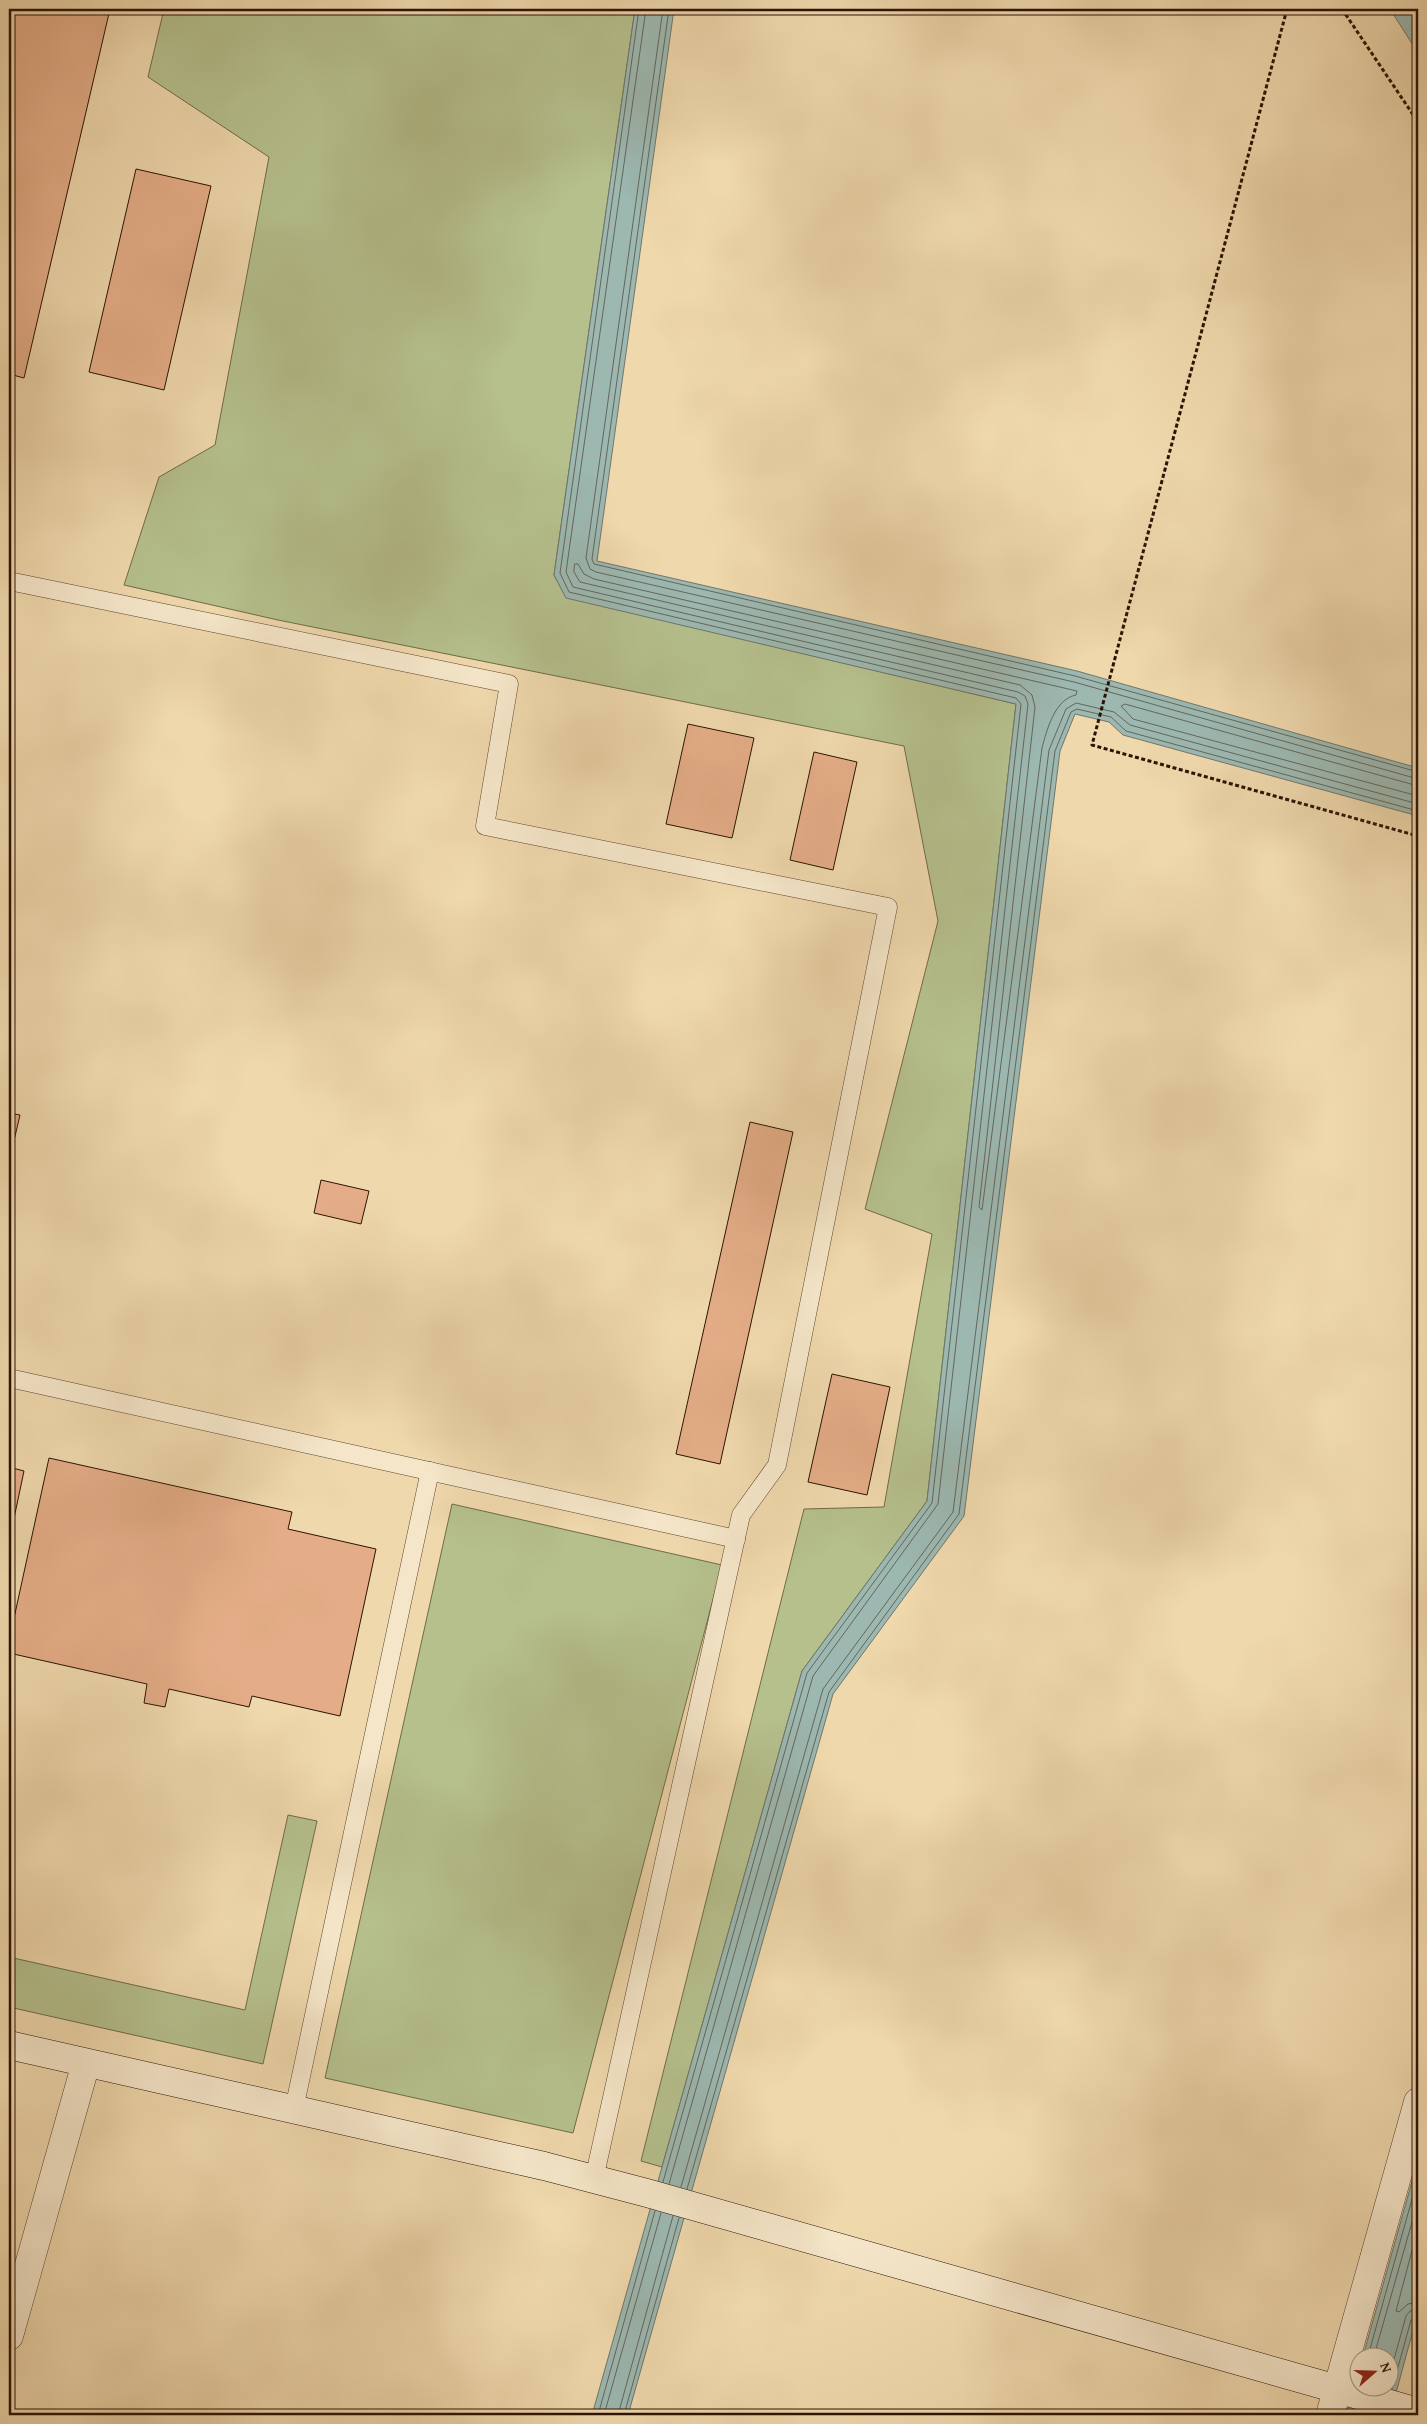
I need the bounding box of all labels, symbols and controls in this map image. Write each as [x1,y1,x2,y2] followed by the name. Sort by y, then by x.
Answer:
[1350,2346,1400,2396] north arrow
[1375,2360,1397,2376] text: N

